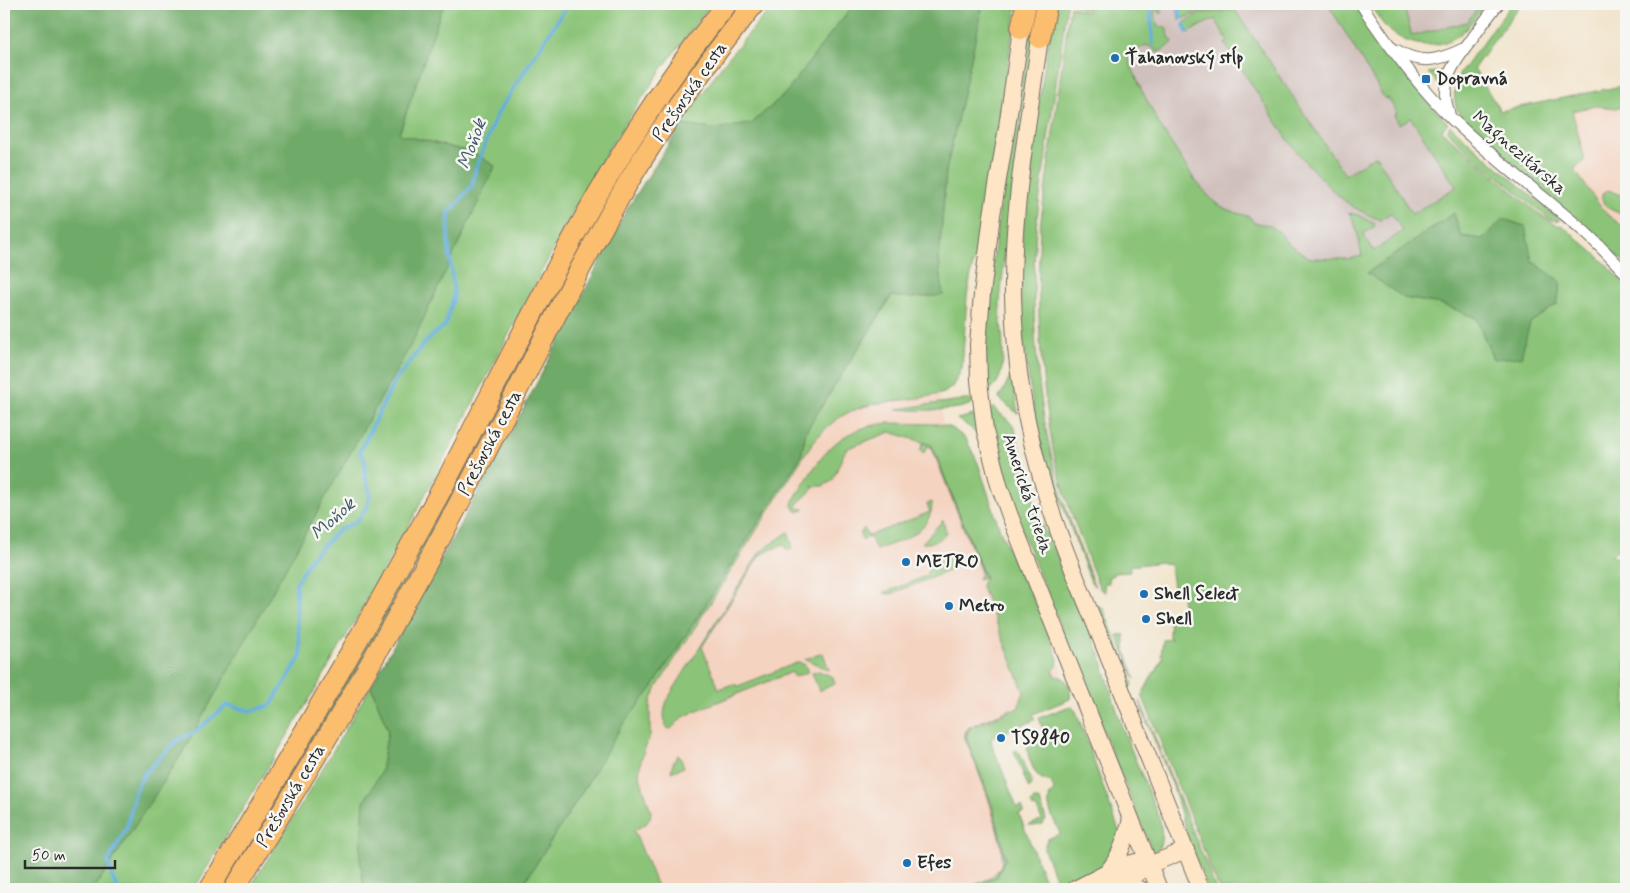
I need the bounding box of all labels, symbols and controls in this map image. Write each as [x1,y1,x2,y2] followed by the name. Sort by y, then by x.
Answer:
[647,38,733,146] street label: Prešovská cesta
[1125,45,1243,70] place label: Ťahanovský stĺp
[1109,52,1121,64] marker: Ťahanovský stĺp
[1436,67,1508,91] place label: Dopravná
[1420,73,1432,85] marker: Dopravná
[1465,105,1571,202] street label: Magnezitárska
[451,114,493,173] water label: Moňok
[452,386,528,500] street label: Prešovská cesta
[996,430,1058,558] street label: Americká trieda
[305,491,362,546] water label: Moňok
[916,550,979,574] place label: METRO
[900,556,912,568] marker: METRO
[1154,582,1239,606] place label: Shell Select
[1138,588,1150,600] marker: Shell Select
[959,594,1005,618] place label: Metro
[943,600,955,612] marker: Metro
[1156,607,1192,631] place label: Shell
[1140,613,1152,625] marker: Shell
[1011,726,1070,750] place label: TS9840
[995,732,1007,744] marker: TS9840
[251,740,331,852] street label: Prešovská cesta
[25,838,115,870] scale bar
[32,846,66,866] text: 50 m
[917,851,951,875] place label: Efes
[901,857,913,869] marker: Efes

